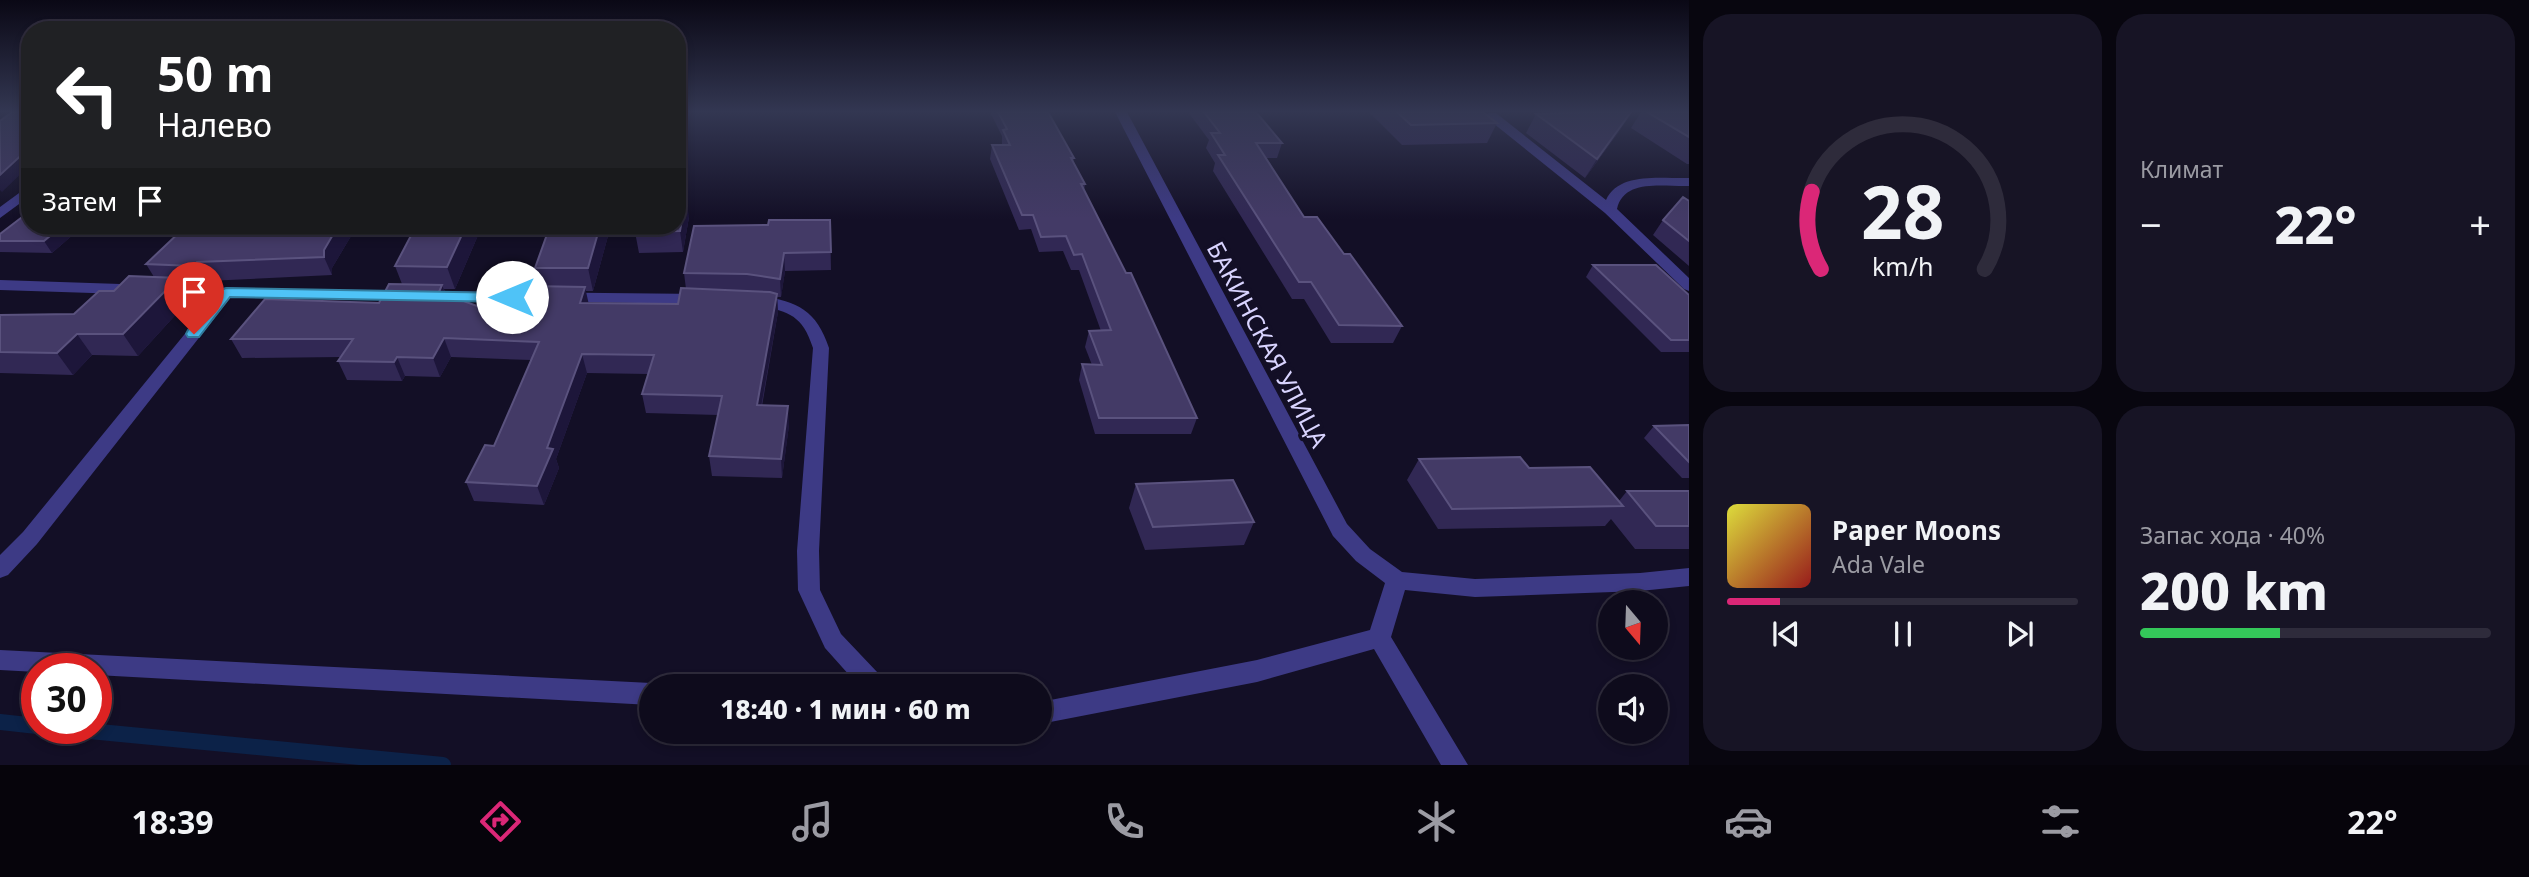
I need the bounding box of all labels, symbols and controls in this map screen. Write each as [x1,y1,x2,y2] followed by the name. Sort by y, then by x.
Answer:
[157,40,274,106] text: 50 m
[42,49,133,140] icon: left
[157,103,272,146] text: Налево
[2140,153,2223,185] text: Климат
[1861,161,1944,260] text: 28
[131,182,169,220] icon: arrive
[42,183,117,219] text: Затем
[2274,188,2357,259] text: 22°
[2140,198,2162,250] text: −
[2469,198,2491,250] text: +
[1200,235,1337,453] street label: БАКИНСКАЯ УЛИЦА
[1872,249,1933,283] text: km/h
[475,260,549,334] position arrow
[164,262,224,334] pin
[175,273,213,311] icon: arrive
[1832,512,2001,548] text: Paper Moons
[2140,519,2325,551] text: Запас хода · 40%
[1832,548,1925,580] text: Ada Vale
[2140,554,2328,625] text: 200 km
[1598,590,1668,660] north arrow
[1598,590,1668,744] map controls
[1767,615,1805,653] icon: previous
[1884,615,1922,653] icon: pause
[2001,615,2039,653] icon: next
[21,653,112,744] speed limit sign: 30
[1598,674,1668,744] button: sound
[720,691,971,727] text: 18:40 · 1 мин · 60 m
[476,797,525,846] icon: directions
[788,797,837,846] icon: music
[1100,797,1149,846] icon: phone
[1412,797,1461,846] icon: climate
[1724,797,1773,846] icon: car
[2036,797,2085,846] icon: filters
[131,800,214,843] text: 18:39
[2347,800,2398,843] text: 22°

